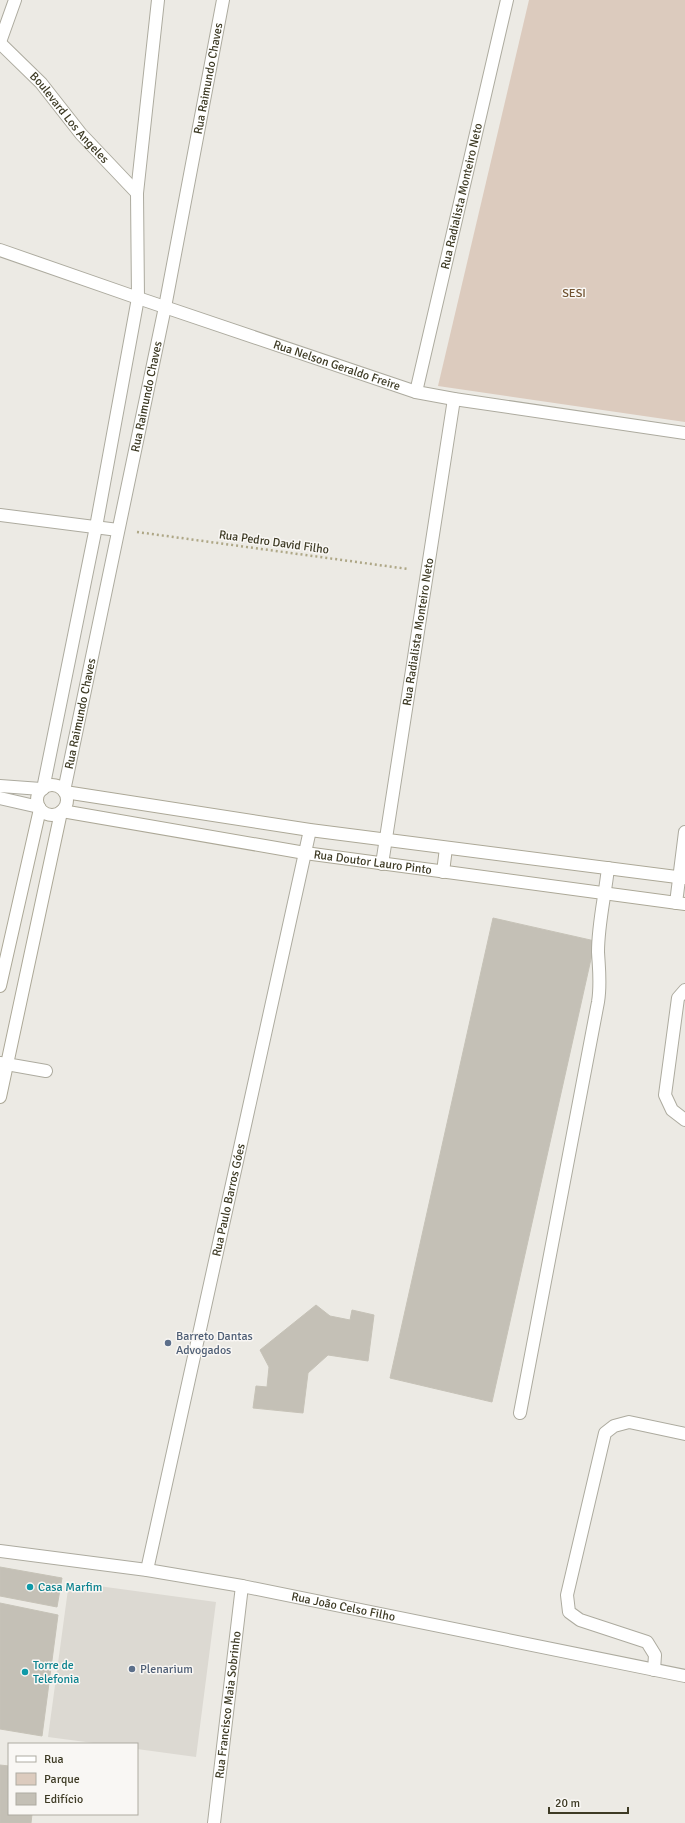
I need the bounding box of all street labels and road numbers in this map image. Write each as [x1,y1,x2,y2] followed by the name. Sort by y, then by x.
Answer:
[191,22,227,135] street label: Rua Raimundo Chaves
[26,69,112,167] street label: Boulevard Los Angeles
[438,122,486,271] street label: Rua Radialista Monteiro Neto
[271,337,402,394] street label: Rua Nelson Geraldo Freire
[128,340,166,453] street label: Rua Raimundo Chaves
[218,527,330,558] street label: Rua Pedro David Filho
[400,557,437,707] street label: Rua Radialista Monteiro Neto
[62,657,100,771] street label: Rua Raimundo Chaves
[313,847,433,878] street label: Rua Doutor Lauro Pinto
[209,1142,249,1258] street label: Rua Paulo Barros Góes
[290,1589,396,1625] street label: Rua João Celso Filho
[212,1630,245,1779] street label: Rua Francisco Maia Sobrinho

